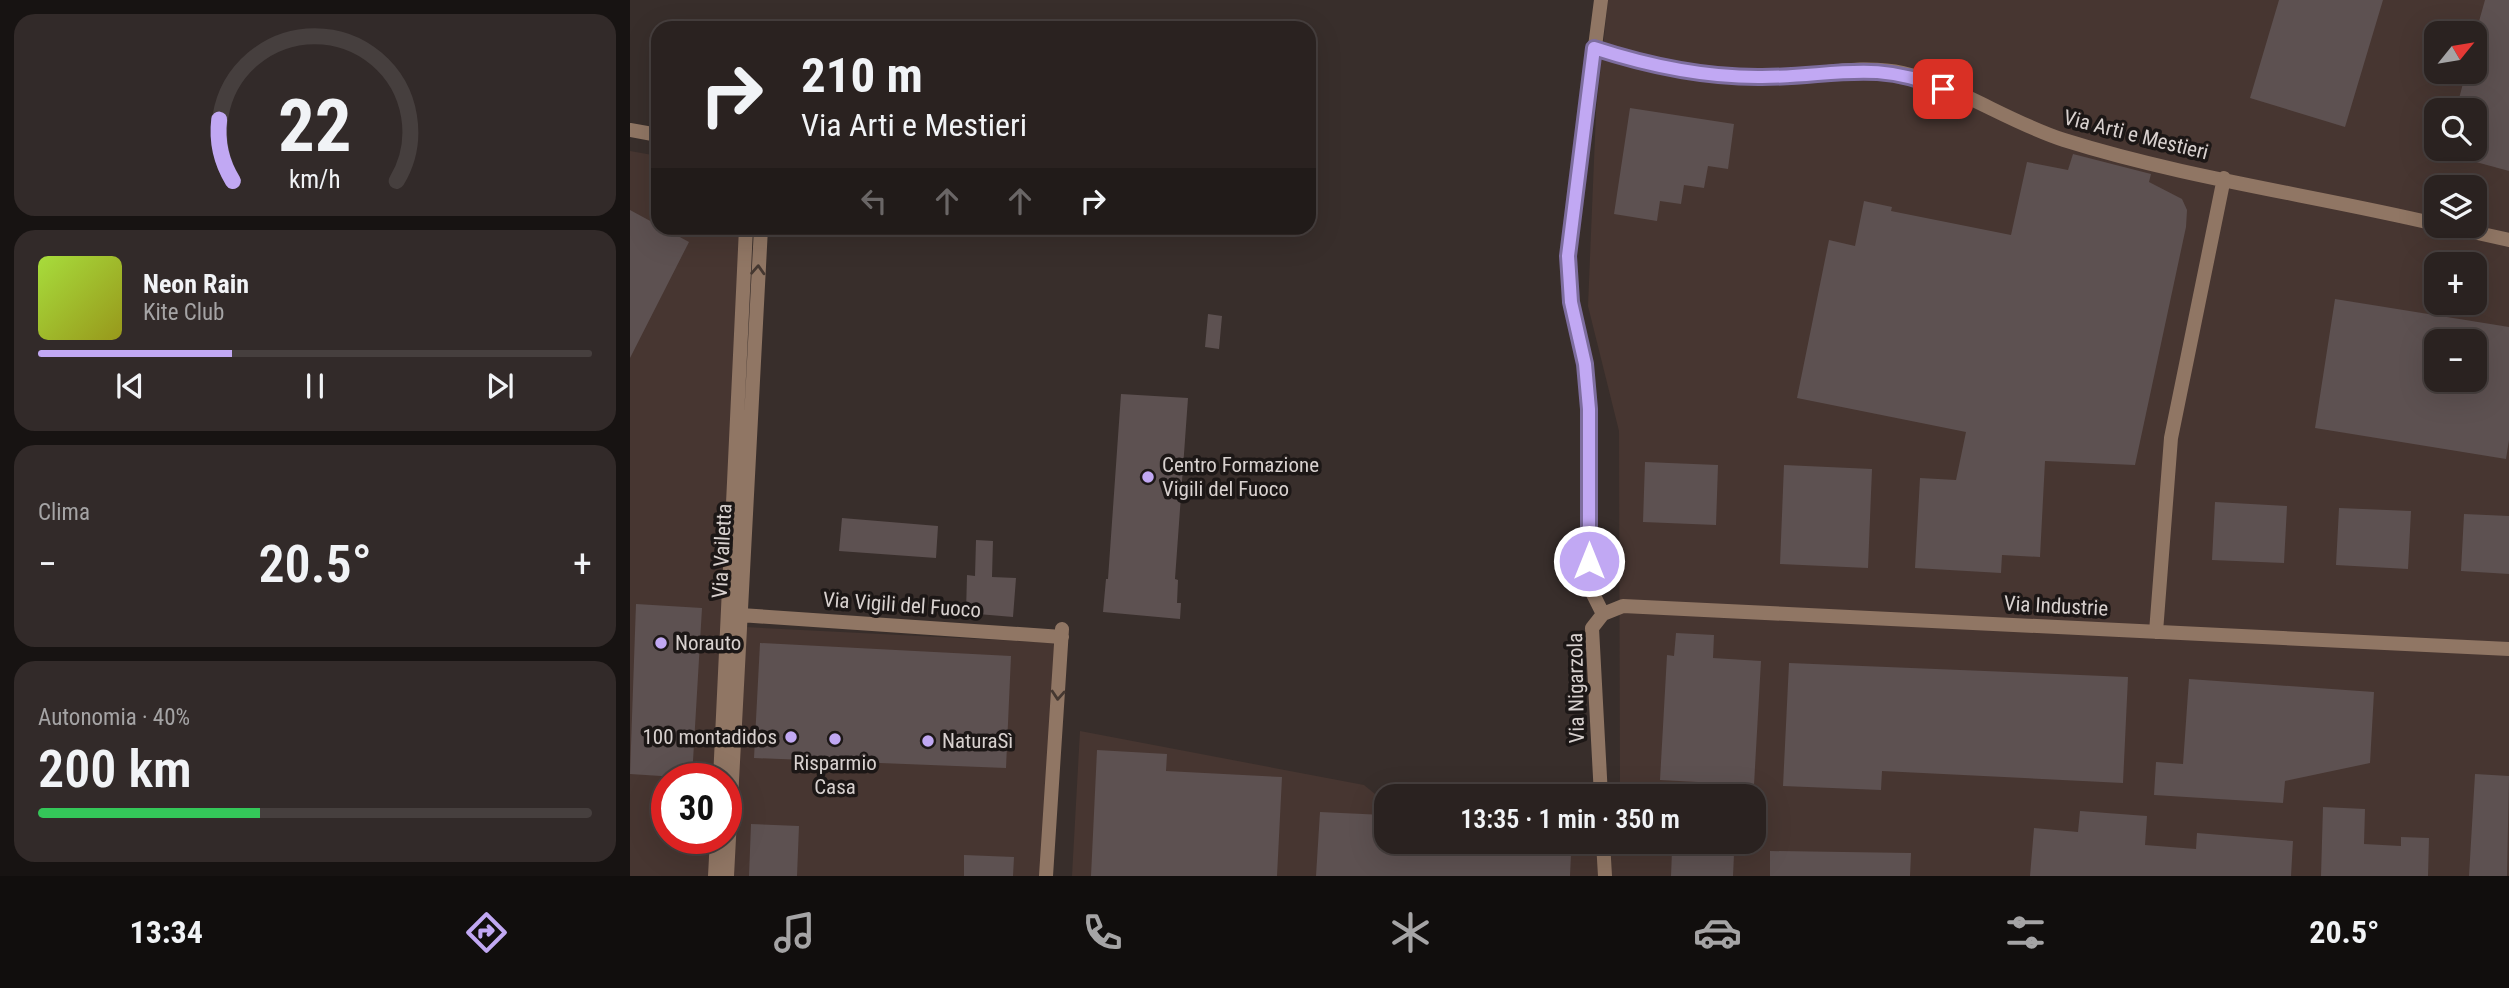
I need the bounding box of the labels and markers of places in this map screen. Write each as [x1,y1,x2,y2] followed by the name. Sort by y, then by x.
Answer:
[1913,59,1973,119] pin
[1162,453,1319,501] place label: Centro Formazione Vigili del Fuoco
[1140,469,1156,485] marker: Centro Formazione Vigili del Fuoco
[675,631,741,655] place label: Norauto
[653,635,669,651] marker: Norauto
[643,725,777,749] place label: 100 montadidos
[783,729,799,745] marker: 100 montadidos
[942,729,1013,753] place label: NaturaSì
[827,731,843,747] marker: Risparmio Casa
[920,733,936,749] marker: NaturaSì
[793,751,877,799] place label: Risparmio Casa

